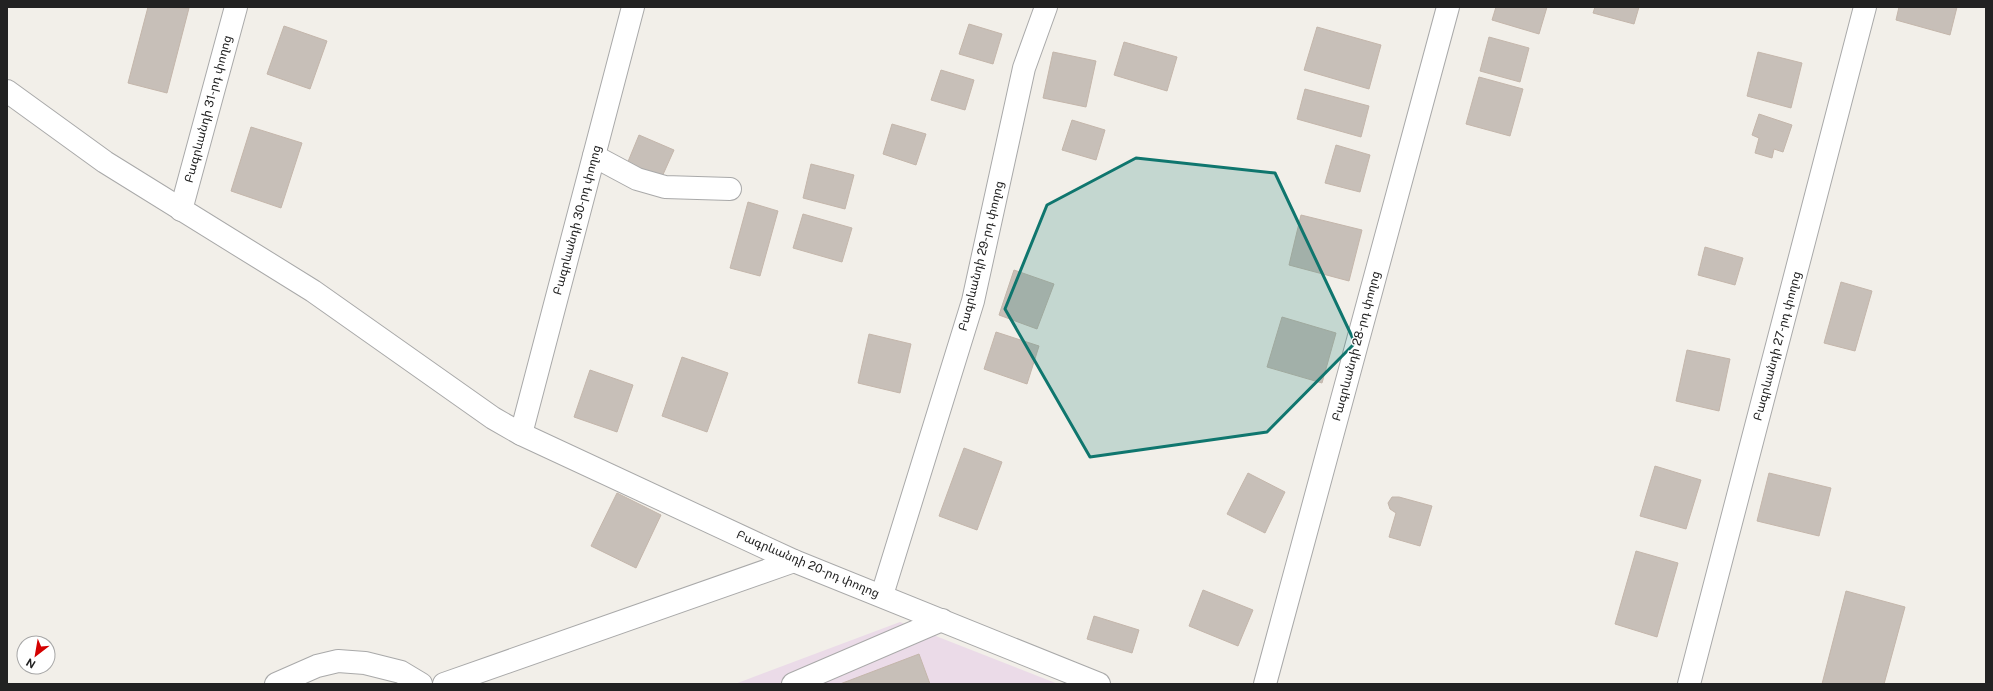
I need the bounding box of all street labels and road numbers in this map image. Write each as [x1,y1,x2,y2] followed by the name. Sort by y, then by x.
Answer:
[182,34,234,184] street label: Բագրևանդի 31-րդ փողոց
[550,144,604,296] street label: Բագրևանդի 30-րդ փողոց
[956,179,1006,333] street label: Բագրևանդի 29-րդ փողոց
[1329,270,1383,422] street label: Բագրևանդի 28-րդ փողոց
[1750,270,1804,422] street label: Բագրևանդի 27-րդ փողոց
[734,527,882,601] street label: Բագրևանդի 20-րդ փողոց

